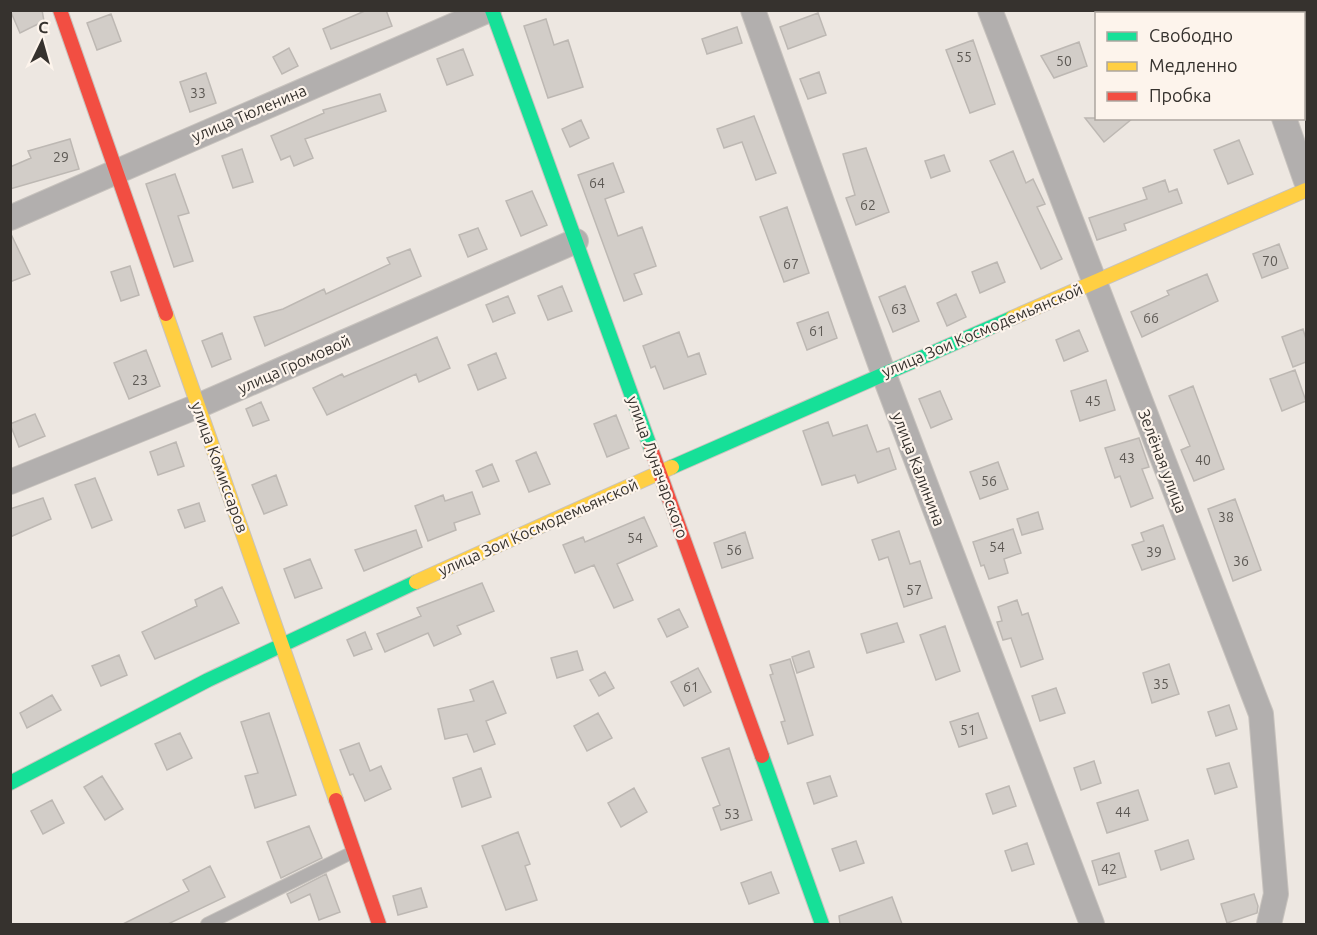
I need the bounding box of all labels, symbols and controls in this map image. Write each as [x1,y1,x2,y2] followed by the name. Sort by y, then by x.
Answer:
[12,12,72,72] north arrow
[1095,12,1305,120] legend
[37,18,49,36] text: С
[1149,25,1233,45] text: Свободно
[956,49,972,65] house number: 55
[1056,53,1072,69] house number: 50
[1149,55,1238,75] text: Медленно
[189,81,309,145] street label: улица Тюленина
[190,85,206,101] house number: 33
[1149,85,1212,105] text: Пробка
[53,149,69,165] house number: 29
[589,175,605,191] house number: 64
[860,197,876,213] house number: 62
[1262,253,1278,269] house number: 70
[783,256,799,272] house number: 67
[879,279,1085,381] street label: улица Зои Космодемьянской
[891,301,907,317] house number: 63
[1143,310,1159,326] house number: 66
[809,323,825,339] house number: 61
[235,331,353,397] street label: улица Громовой
[132,372,148,388] house number: 23
[624,393,692,541] street label: улица Луначарского
[1085,393,1101,409] house number: 45
[188,399,252,535] street label: улица Комиссаров
[1135,407,1191,515] street label: Зелёная улица
[889,409,949,529] street label: улица Калинина
[1119,450,1135,466] house number: 43
[1195,452,1211,468] house number: 40
[981,473,997,489] house number: 56
[435,475,641,579] street label: улица Зои Космодемьянской
[1218,509,1234,525] house number: 38
[627,530,643,546] house number: 54
[989,539,1005,555] house number: 54
[726,542,742,558] house number: 56
[1146,544,1162,560] house number: 39
[1233,553,1249,569] house number: 36
[906,582,922,598] house number: 57
[1153,676,1169,692] house number: 35
[683,679,699,695] house number: 61
[960,722,976,738] house number: 51
[1115,804,1131,820] house number: 44
[724,806,740,822] house number: 53
[1101,861,1117,877] house number: 42

